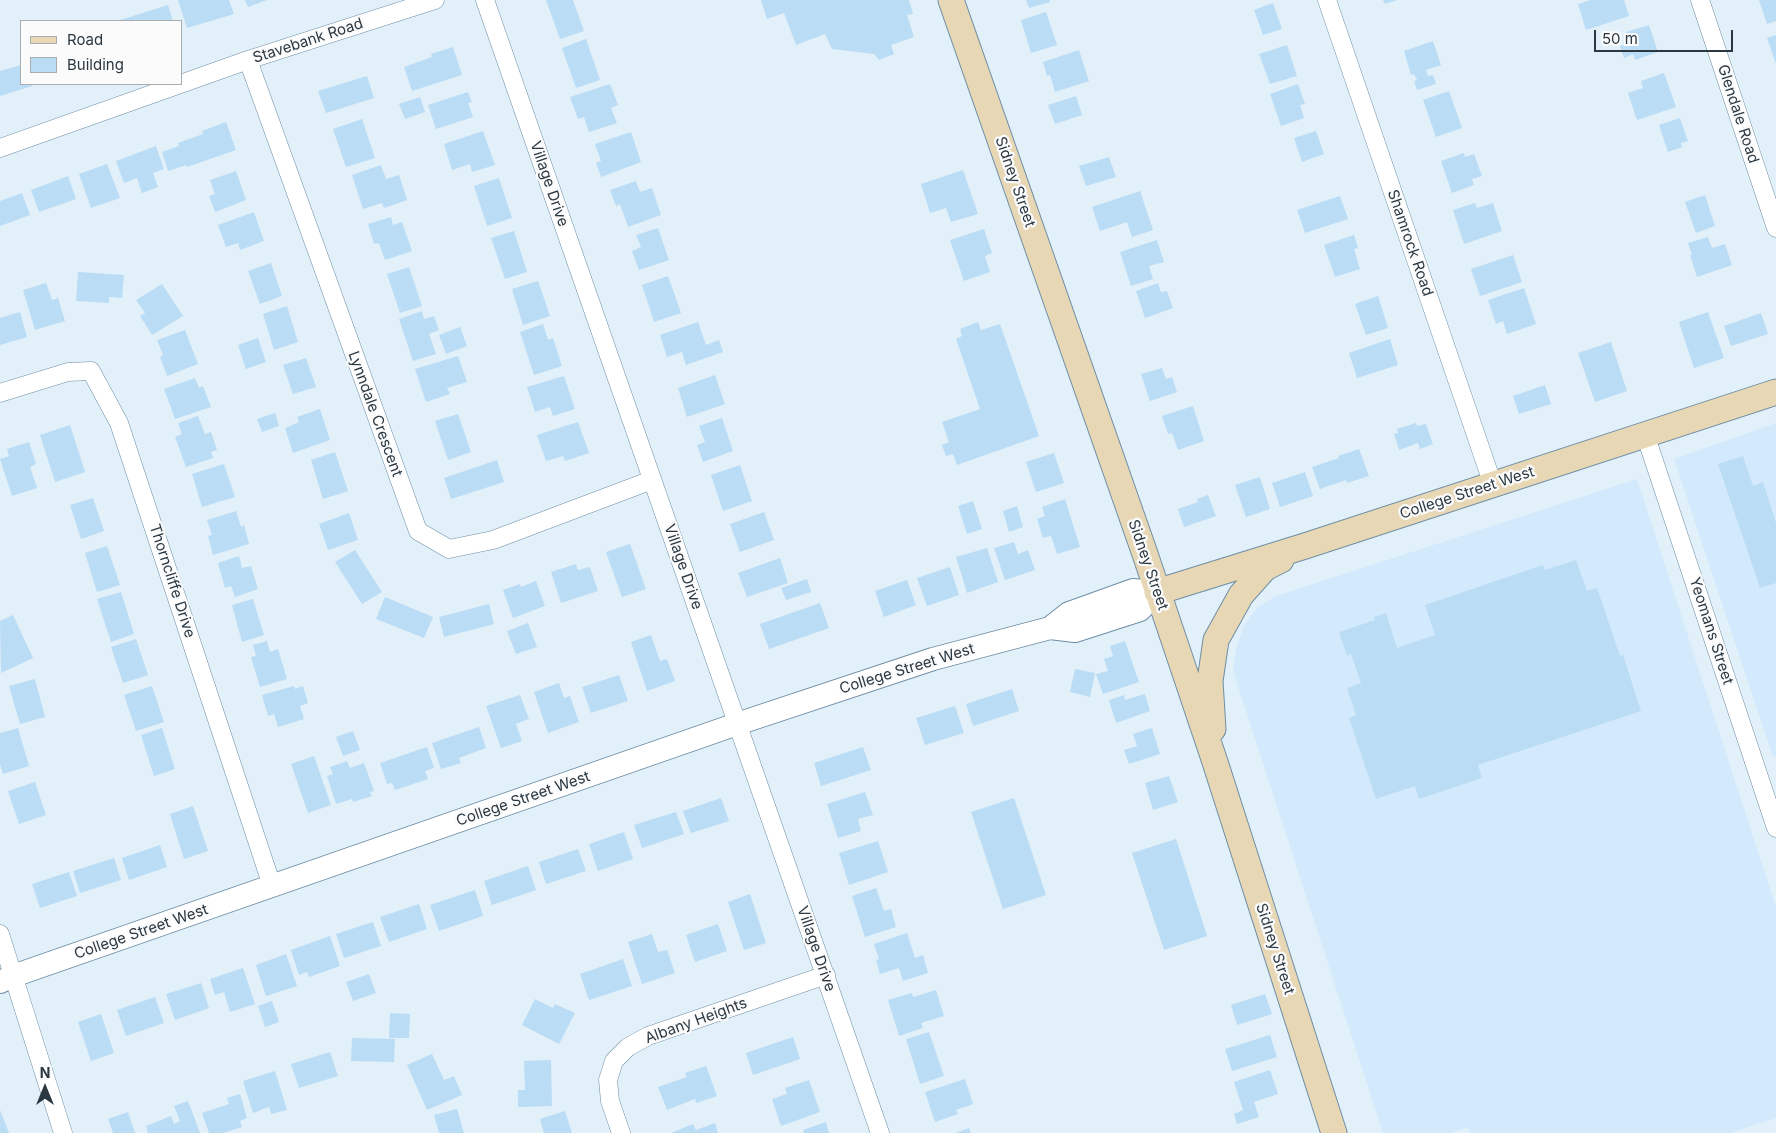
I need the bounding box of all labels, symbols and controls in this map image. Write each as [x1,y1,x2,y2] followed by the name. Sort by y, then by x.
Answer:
[251,15,365,67] street label: Stavebank Road
[20,20,182,85] legend
[1596,20,1735,52] scale bar
[1602,29,1638,48] text: 50 m
[67,30,103,49] text: Road
[67,55,124,74] text: Building
[1714,62,1762,166] street label: Glendale Road
[991,134,1039,230] street label: Sidney Street
[526,139,572,229] street label: Village Drive
[1383,187,1437,299] street label: Shamrock Road
[344,349,406,479] street label: Lynndale Crescent
[1398,463,1536,523] street label: College Street West
[1124,517,1172,613] street label: Sidney Street
[145,522,199,640] street label: Thorncliffe Drive
[660,522,706,612] street label: Village Drive
[1685,575,1737,687] street label: Yeomans Street
[837,640,977,698] street label: College Street West
[454,768,592,830] street label: College Street West
[72,901,210,963] street label: College Street West
[1252,901,1298,997] street label: Sidney Street
[793,904,839,994] street label: Village Drive
[643,994,749,1048] street label: Albany Heights
[20,1063,70,1113] north arrow
[40,1064,50,1081] text: N

